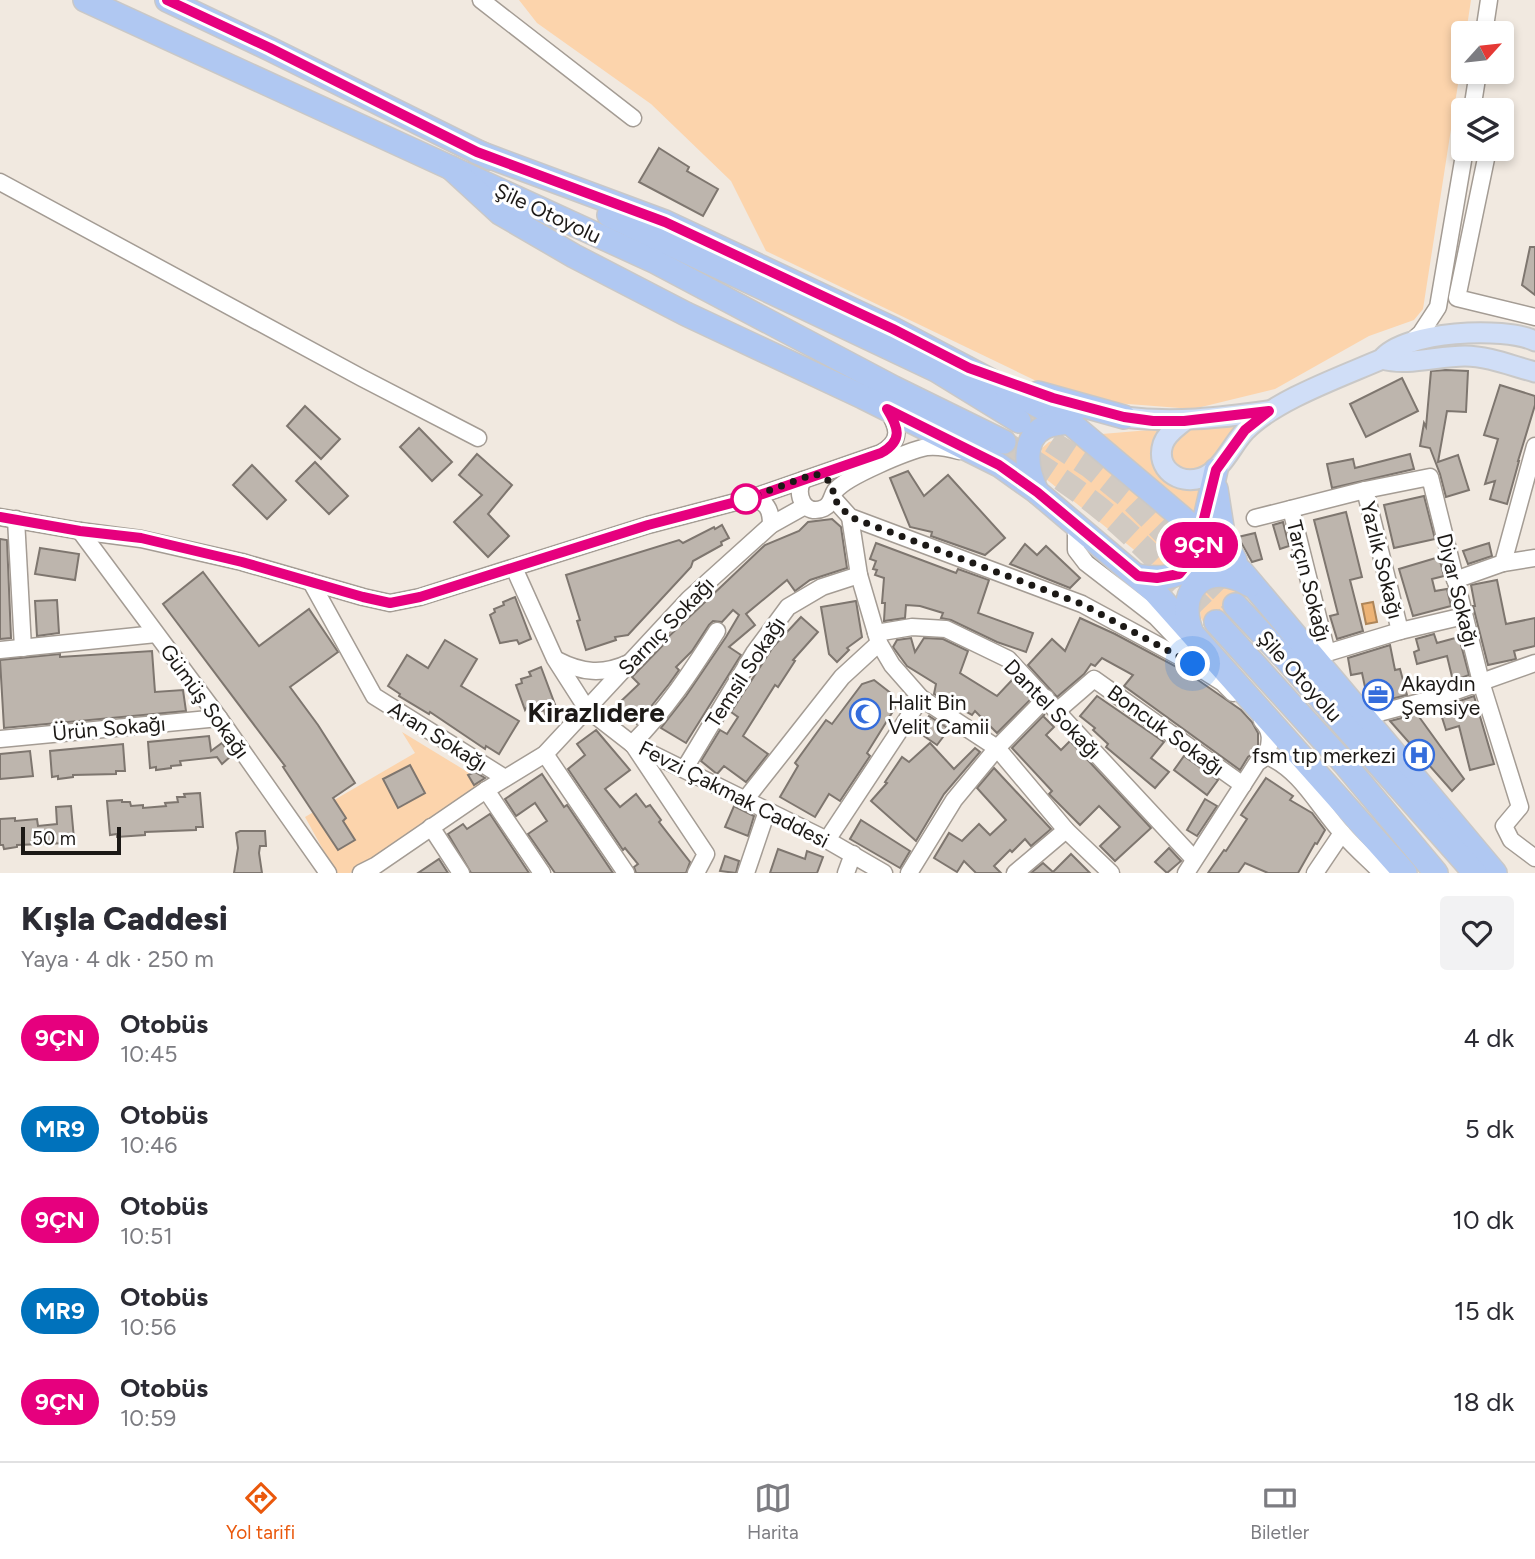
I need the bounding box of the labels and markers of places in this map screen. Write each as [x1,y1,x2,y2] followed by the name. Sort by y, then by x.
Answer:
[731,484,761,514] unlabelled marker
[1401,671,1480,720] place label: Akaydın Şemsiye
[1361,678,1395,712] office icon: Akaydın Şemsiye
[888,690,989,739] place label: Halit Bin Velit Camii
[848,697,882,731] mosque icon: Halit Bin Velit Camii
[1402,738,1436,772] hospital icon: fsm tıp merkezi
[1252,743,1396,768] place label: fsm tıp merkezi

